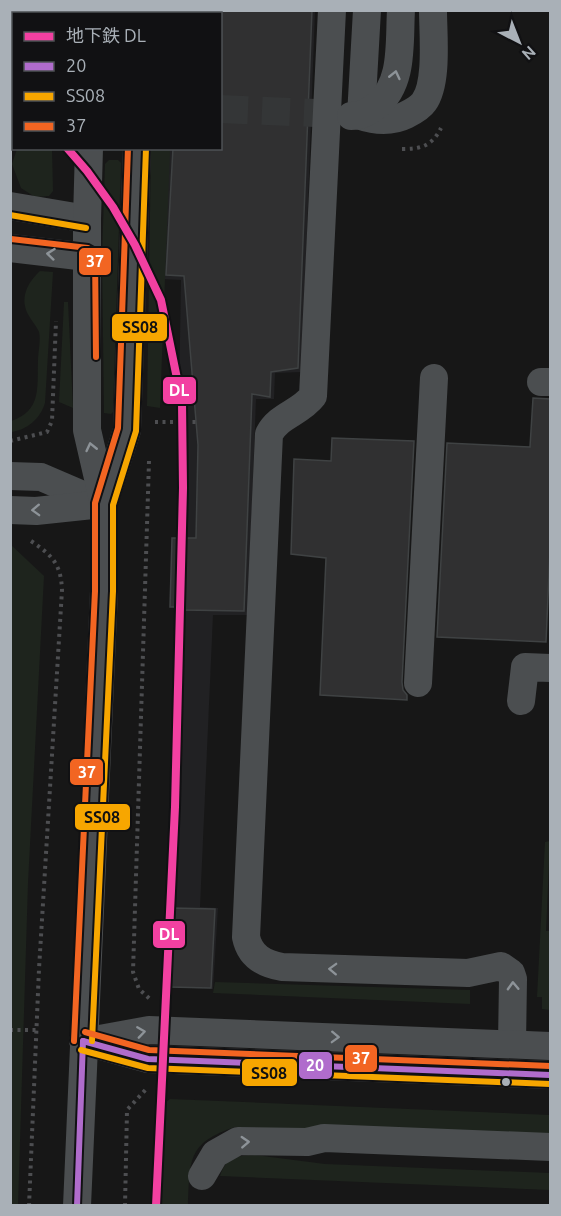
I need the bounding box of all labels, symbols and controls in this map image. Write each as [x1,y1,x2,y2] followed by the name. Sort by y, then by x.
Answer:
[12,12,222,150] legend
[489,12,549,72] north arrow
[66,25,146,45] text: 地下鉄 DL
[519,42,539,64] text: N
[66,55,86,75] text: 20
[388,70,401,80] one-way arrow
[66,85,105,105] text: SS08
[66,115,86,135] text: 37
[78,247,112,276] line badge: 37
[46,248,55,261] one-way arrow
[86,252,104,270] text: 37
[111,313,168,342] line badge: SS08
[122,318,158,336] text: SS08
[162,376,197,405] line badge: DL
[169,381,189,399] text: DL
[85,442,98,452] one-way arrow
[32,504,41,517] one-way arrow
[69,758,104,786] line badge: 37
[78,763,96,781] text: 37
[74,803,131,831] line badge: SS08
[84,808,120,826] text: SS08
[152,920,186,949] line badge: DL
[159,925,179,943] text: DL
[328,963,337,975] one-way arrow
[506,981,519,990] one-way arrow
[135,1026,145,1039] one-way arrow
[331,1031,340,1044] one-way arrow
[344,1044,378,1073] line badge: 37
[352,1049,370,1067] text: 37
[298,1051,333,1080] line badge: 20
[306,1056,324,1074] text: 20
[241,1058,298,1087] line badge: SS08
[251,1064,287,1082] text: SS08
[500,1076,512,1088] unlabelled marker
[241,1136,250,1149] one-way arrow

